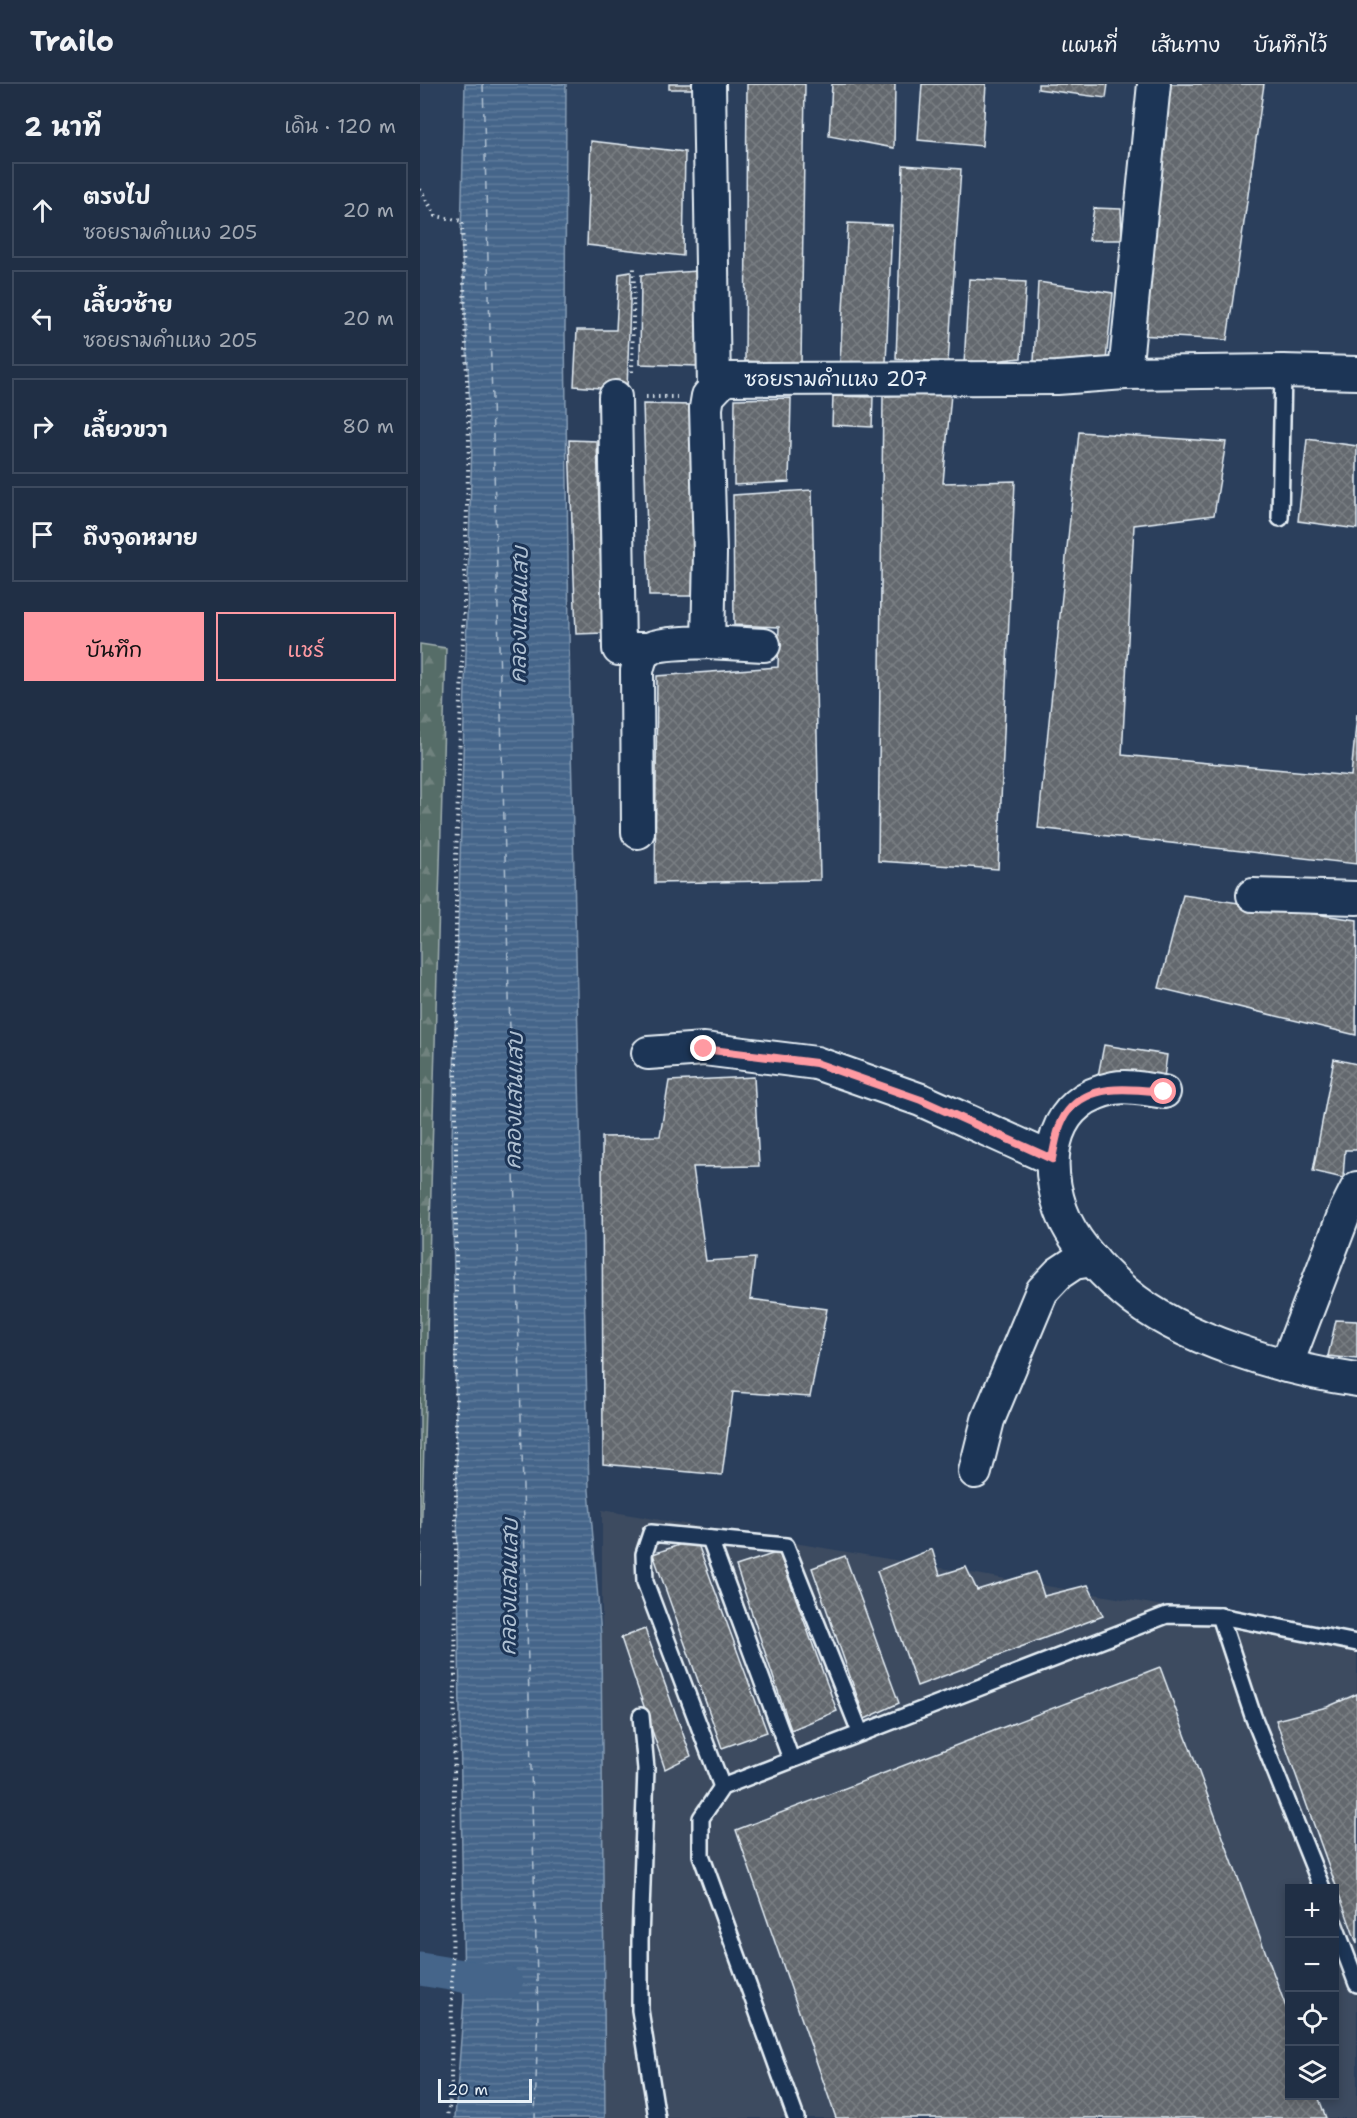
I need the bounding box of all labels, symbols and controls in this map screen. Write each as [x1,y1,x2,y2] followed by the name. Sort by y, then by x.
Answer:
[30,22,114,60] text: Trailo
[1061,31,1118,59] text: แผนที่
[1151,31,1220,59] text: เส้นทาง
[1253,31,1327,59] text: บันทึกไว้
[24,109,101,144] text: 2 นาที
[285,113,396,139] text: เดิน · 120 m
[83,182,151,211] text: ตรงไป
[26,194,59,227] icon: ahead
[343,197,394,223] text: 20 m
[83,219,257,245] text: ซอยรามคำแหง 205
[83,290,173,319] text: เลี้ยวซ้าย
[26,302,59,335] icon: left
[343,305,394,331] text: 20 m
[83,327,257,353] text: ซอยรามคำแหง 205
[744,365,928,393] street label: ซอยรามคำแหง 207
[26,410,59,443] icon: right
[342,413,394,439] text: 80 m
[83,415,167,444] text: เลี้ยวขวา
[26,518,59,551] icon: arrive
[83,523,198,552] text: ถึงจุดหมาย
[503,544,535,684] water label: คลองแสนแสบ
[24,612,204,681] button: บันทึก
[216,612,396,681] button: แชร์
[498,1030,530,1170] water label: คลองแสนแสบ
[690,1035,716,1061] route end
[1150,1078,1176,1104] route start
[493,1516,525,1656] water label: คลองแสนแสบ
[1285,1884,1339,2100] map controls
[1285,1884,1339,1938] button: +
[1285,1938,1339,1992] button: −
[1285,1992,1339,2046] button: locate
[1285,2046,1339,2100] button: layers
[438,2076,532,2104] scale bar
[447,2079,488,2100] text: 20 m

